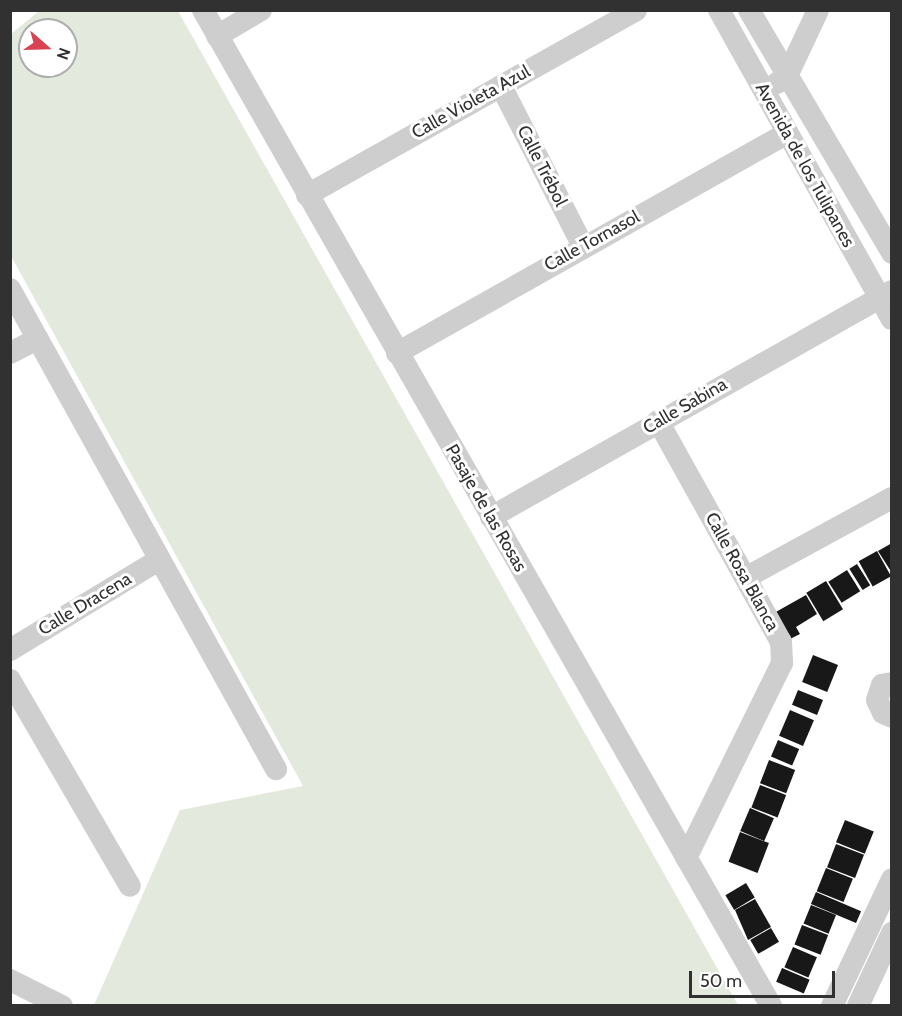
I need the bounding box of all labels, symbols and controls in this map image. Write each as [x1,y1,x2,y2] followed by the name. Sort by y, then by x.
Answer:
[18,18,78,78] north arrow
[53,45,74,62] text: N
[408,60,534,144] street label: Calle Violeta Azul
[751,79,859,251] street label: Avenida de los Tulipanes
[512,122,572,210] street label: Calle Trébol
[541,206,643,276] street label: Calle Tornasol
[639,373,731,439] street label: Calle Sabina
[441,440,531,576] street label: Pasaje de las Rosas
[700,509,784,635] street label: Calle Rosa Blanca
[35,568,135,640] street label: Calle Dracena
[692,959,838,997] scale bar
[700,970,742,992] text: 50 m

